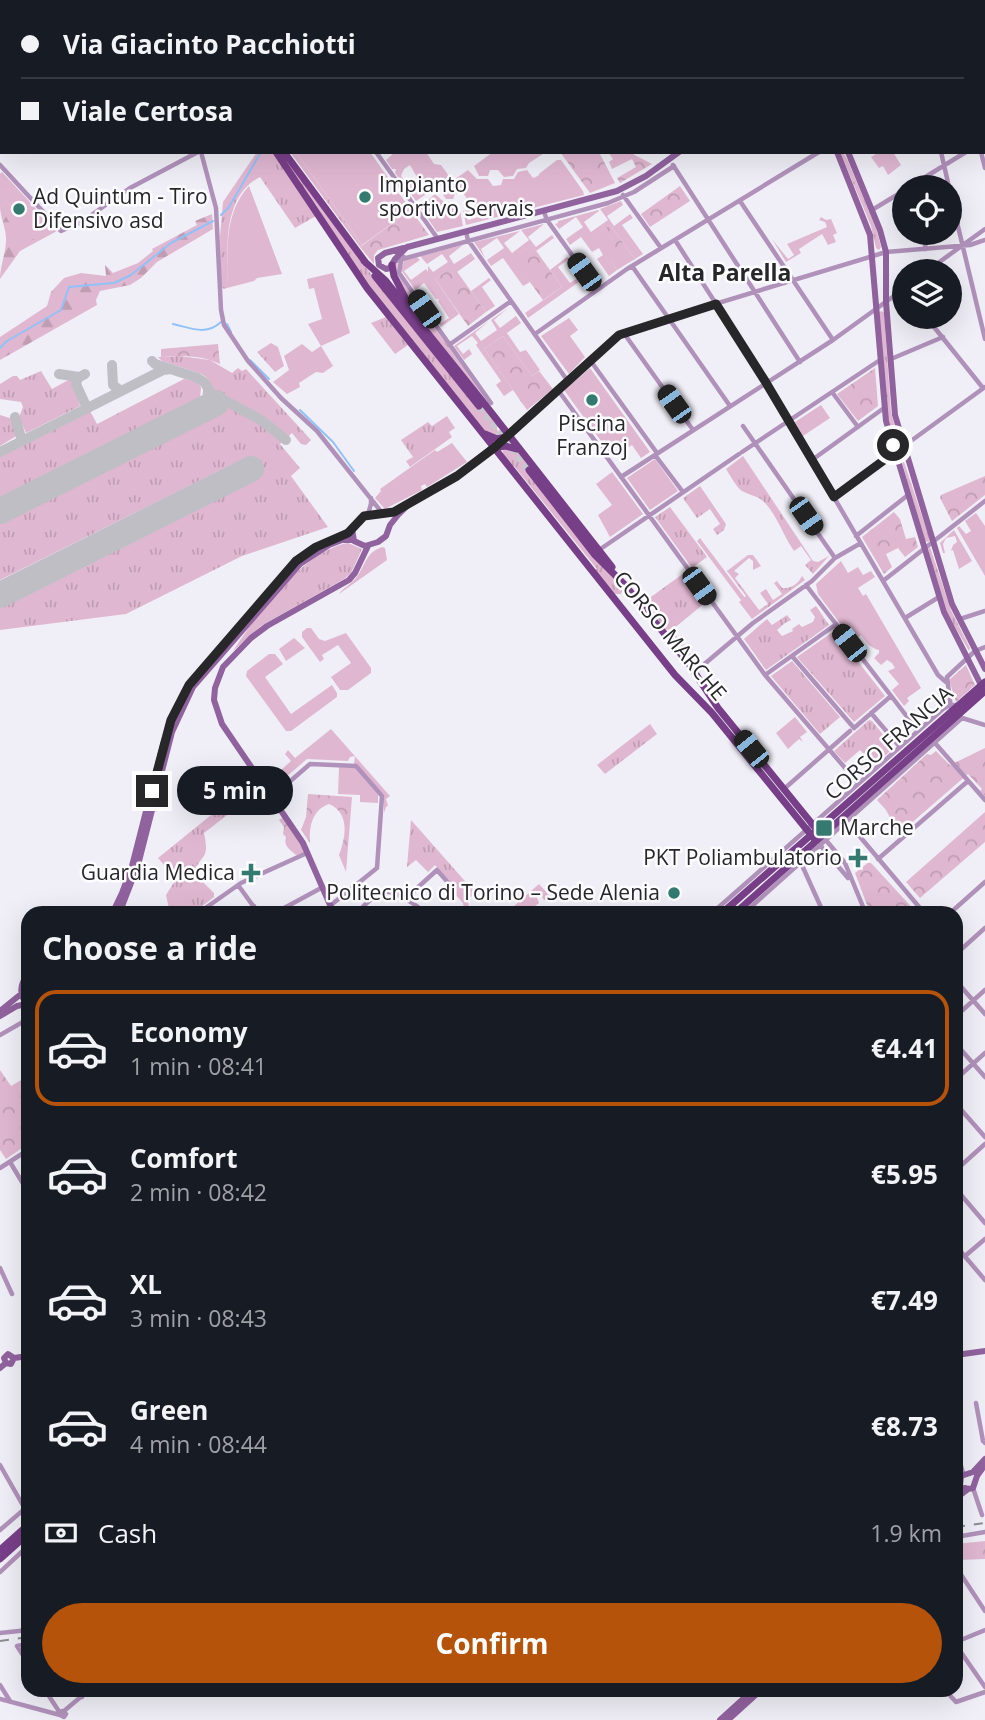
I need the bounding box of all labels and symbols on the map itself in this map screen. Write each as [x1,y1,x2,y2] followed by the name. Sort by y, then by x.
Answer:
[379,170,534,222] place label: Impianto sportivo Servais
[33,182,208,234] place label: Ad Quintum - Tiro Difensivo asd
[357,189,373,205] marker: Impianto sportivo Servais
[11,201,27,217] marker: Ad Quintum - Tiro Difensivo asd
[564,249,605,295] car
[658,256,792,288] district label: Alta Parella
[404,286,445,332] car
[654,381,695,427] car
[584,392,600,408] marker: Piscina Franzoj
[556,409,628,461] place label: Piscina Franzoj
[877,429,909,461] route start
[786,493,827,539] car
[679,563,720,609] car
[608,565,733,706] street label: CORSO MARCHE
[828,620,871,666] car
[818,678,959,806] street label: CORSO FRANCIA
[730,726,773,772] car
[176,766,292,816] callout: 5 min
[136,775,168,807] route end
[840,813,914,841] place label: Marche
[814,818,834,838] marker: Marche
[643,843,842,871] place label: PKT Poliambulatorio
[848,848,868,868] marker: PKT Poliambulatorio
[81,858,235,886] place label: Guardia Medica
[241,863,261,883] marker: Guardia Medica
[326,878,660,906] place label: Politecnico di Torino – Sede Alenia
[666,885,682,901] marker: Politecnico di Torino – Sede Alenia

